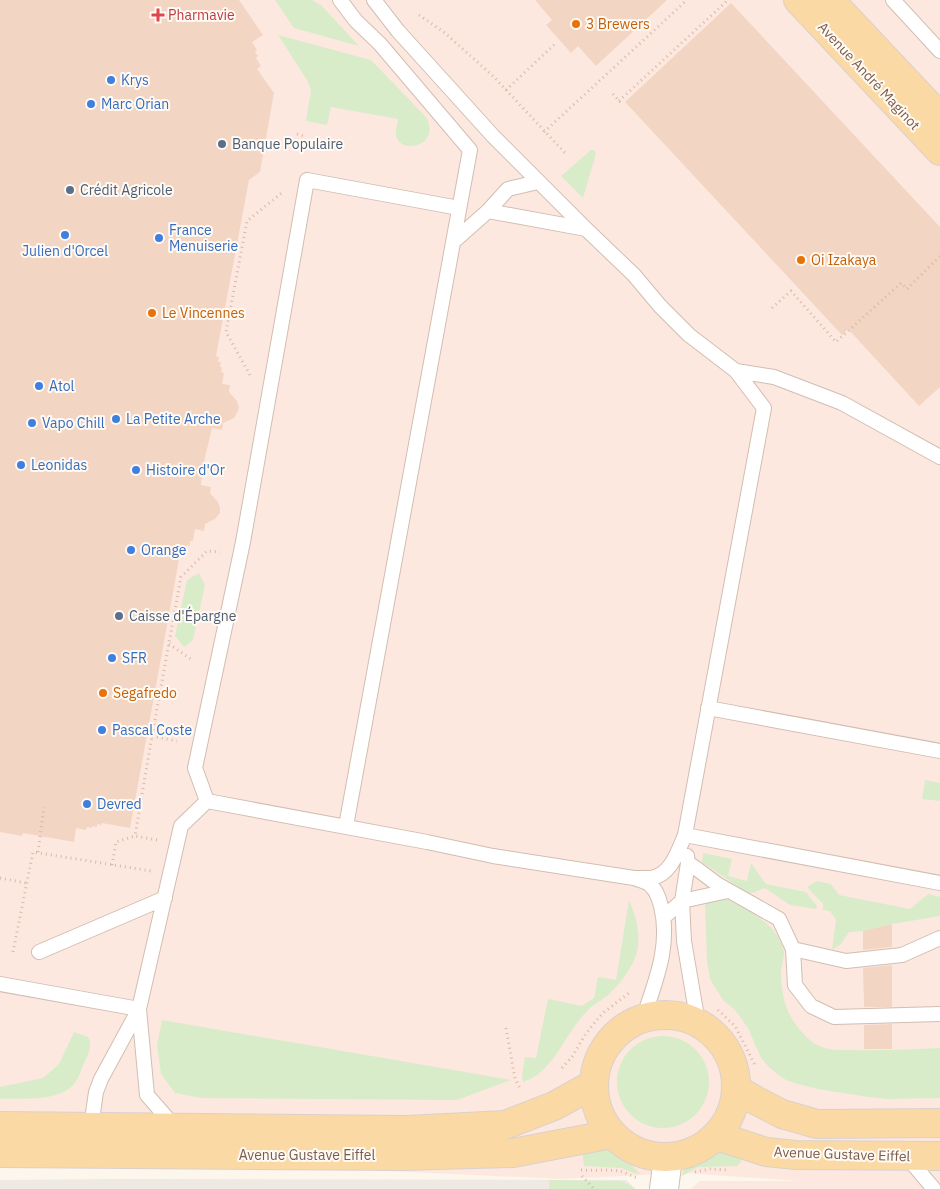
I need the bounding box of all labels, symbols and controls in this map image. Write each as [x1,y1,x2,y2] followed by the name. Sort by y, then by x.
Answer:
[168,6,235,24] place label: Pharmavie
[152,9,164,21] marker: Pharmavie
[586,15,650,33] place label: 3 Brewers
[570,18,582,30] marker: 3 Brewers
[814,18,924,134] street label: Avenue André Maginot
[121,71,149,89] place label: Krys
[105,74,117,86] marker: Krys
[101,95,169,113] place label: Marc Orian
[85,98,97,110] marker: Marc Orian
[232,135,344,153] place label: Banque Populaire
[216,138,228,150] marker: Banque Populaire
[80,181,173,199] place label: Crédit Agricole
[64,184,76,196] marker: Crédit Agricole
[169,221,239,255] place label: France Menuiserie
[59,229,71,241] marker: Julien d'Orcel
[153,232,165,244] marker: France Menuiserie
[22,242,108,260] place label: Julien d'Orcel
[811,251,877,269] place label: Oi Izakaya
[795,254,807,266] marker: Oi Izakaya
[162,304,245,322] place label: Le Vincennes
[146,307,158,319] marker: Le Vincennes
[49,377,75,395] place label: Atol
[33,380,45,392] marker: Atol
[126,410,221,428] place label: La Petite Arche
[110,413,122,425] marker: La Petite Arche
[42,414,105,432] place label: Vapo Chill
[26,417,38,429] marker: Vapo Chill
[31,456,87,474] place label: Leonidas
[15,459,27,471] marker: Leonidas
[146,461,225,479] place label: Histoire d'Or
[130,464,142,476] marker: Histoire d'Or
[141,541,187,559] place label: Orange
[125,544,137,556] marker: Orange
[129,606,237,625] place label: Caisse d'Épargne
[113,610,125,622] marker: Caisse d'Épargne
[122,649,147,667] place label: SFR
[106,652,118,664] marker: SFR
[113,684,177,702] place label: Segafredo
[97,687,109,699] marker: Segafredo
[112,721,192,739] place label: Pascal Coste
[96,724,108,736] marker: Pascal Coste
[97,795,142,813] place label: Devred
[81,798,93,810] marker: Devred
[773,1143,911,1165] street label: Avenue Gustave Eiffel
[239,1146,376,1164] street label: Avenue Gustave Eiffel

